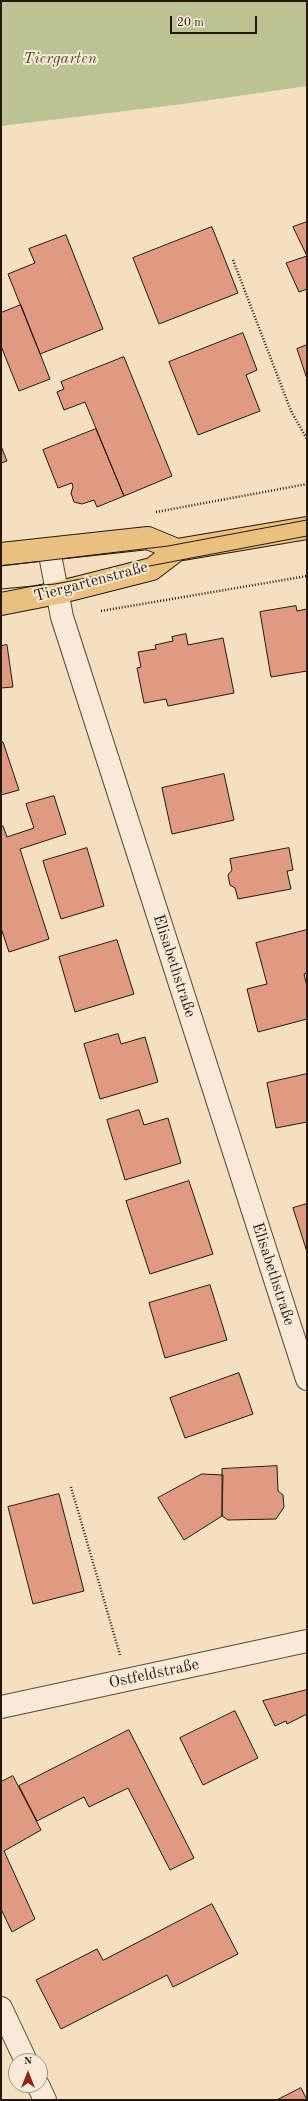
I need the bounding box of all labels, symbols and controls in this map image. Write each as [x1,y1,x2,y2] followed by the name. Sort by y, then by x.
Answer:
[172,8,259,34] scale bar
[177,17,204,29] text: 20 m
[23,49,97,69] park label: Tiergarten
[32,558,150,606] street label: Tiergartenstraße
[148,912,200,1020] street label: Elisabethstraße
[247,1220,299,1328] street label: Elisabethstraße
[107,1655,201,1693] street label: Ostfeldstraße
[8,2053,48,2093] north arrow
[24,2056,32,2067] text: N

